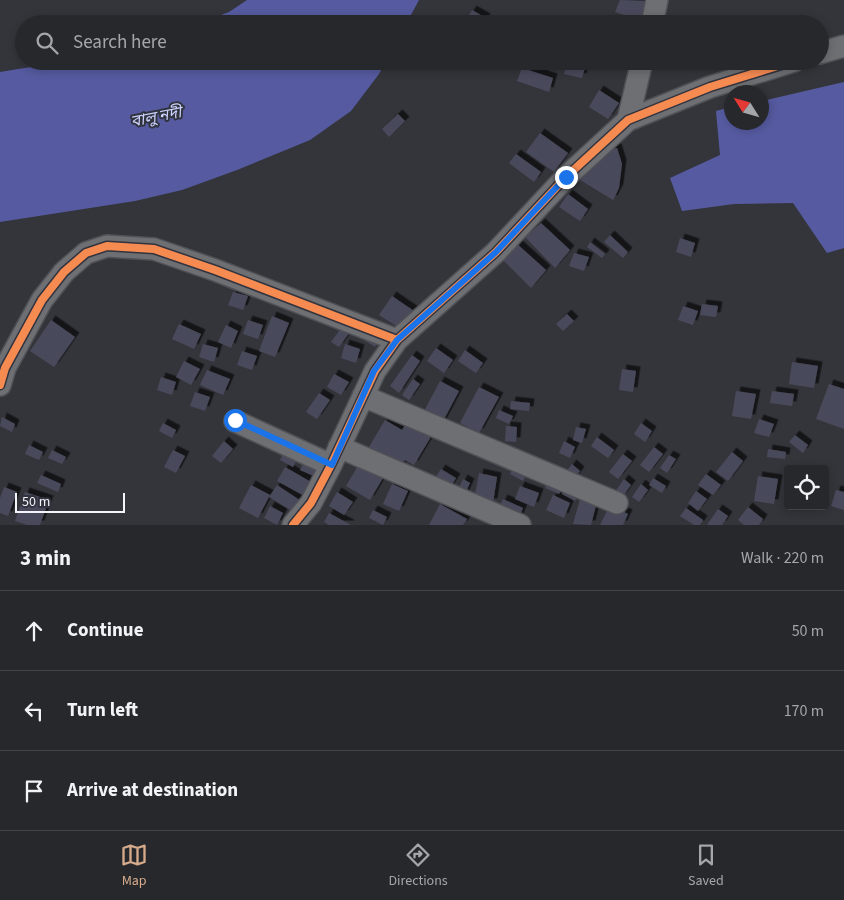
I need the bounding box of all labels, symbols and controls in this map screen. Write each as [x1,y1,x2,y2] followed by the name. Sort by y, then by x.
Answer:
[15,15,829,70] search box
[33,29,61,57] icon: search
[73,29,167,56] text: Search here
[724,85,769,130] north arrow
[129,101,186,133] water label: বালু নদী
[555,166,578,189] route end
[224,409,247,432] route start
[784,465,829,510] map controls
[784,465,829,510] button: locate
[15,490,125,513] scale bar
[22,492,50,512] text: 50 m
[20,543,71,573] text: 3 min
[741,547,824,569] text: Walk · 220 m
[20,617,48,645] icon: ahead
[67,617,144,644] text: Continue
[792,620,824,642] text: 50 m
[20,697,48,725] icon: left
[67,697,138,724] text: Turn left
[784,700,824,722] text: 170 m
[20,777,48,805] icon: arrive
[67,777,238,804] text: Arrive at destination
[120,841,148,891] tab: Map
[388,841,448,891] tab: Directions
[688,841,724,891] tab: Saved

